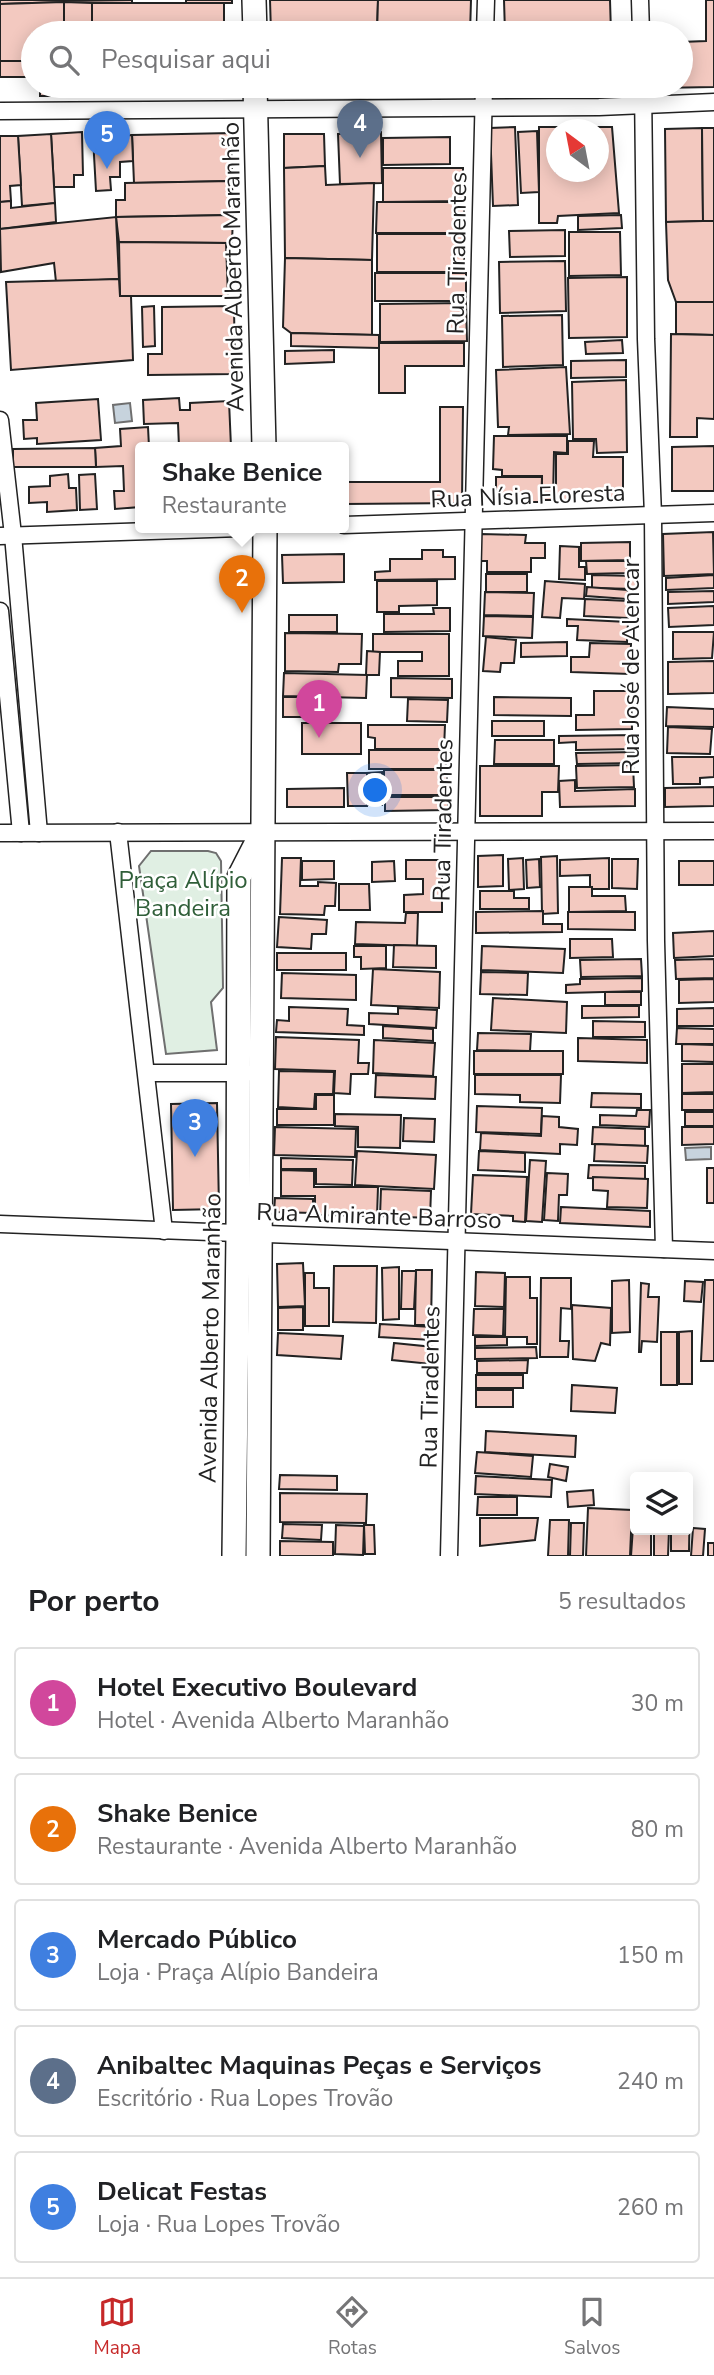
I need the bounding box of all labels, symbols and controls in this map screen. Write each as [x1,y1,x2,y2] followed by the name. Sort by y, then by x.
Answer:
[21,21,693,98] search box
[45,41,83,79] icon: search
[101,42,271,77] text: Pesquisar aqui
[337,100,383,158] pin: 4
[84,111,130,169] pin: 5
[546,119,609,182] north arrow
[214,122,252,412] street label: Avenida Alberto Maranhão
[440,171,474,335] street label: Rua Tiradentes
[135,442,349,533] popup
[162,455,322,490] text: Shake Benice
[430,477,626,515] street label: Rua Nísia Floresta
[162,490,287,521] text: Restaurante
[219,555,265,613] pin: 2
[615,559,647,775] street label: Rua José de Alencar
[296,680,342,738] pin: 1
[426,738,460,902] street label: Rua Tiradentes
[358,773,392,807] your location
[118,864,248,924] park label: Praça Alípio Bandeira
[172,1099,218,1157] pin: 3
[191,1193,229,1483] street label: Avenida Alberto Maranhão
[256,1196,502,1236] street label: Rua Almirante Barroso
[413,1305,447,1469] street label: Rua Tiradentes
[630,1472,693,1535] map controls
[630,1472,693,1535] button: layers
[28,1581,159,1622] text: Por perto
[558,1586,686,1617] text: 5 resultados
[97,1670,417,1705] text: Hotel Executivo Boulevard
[46,1688,60,1719] text: 1
[631,1688,684,1719] text: 30 m
[97,1705,449,1736] text: Hotel · Avenida Alberto Maranhão
[97,1796,258,1831] text: Shake Benice
[46,1814,60,1845] text: 2
[631,1814,684,1845] text: 80 m
[97,1831,517,1862] text: Restaurante · Avenida Alberto Maranhão
[97,1922,297,1957] text: Mercado Público
[46,1940,60,1971] text: 3
[617,1940,684,1971] text: 150 m
[97,1957,379,1988] text: Loja · Praça Alípio Bandeira
[97,2048,542,2083] text: Anibaltec Maquinas Peças e Serviços
[46,2066,60,2097] text: 4
[617,2066,684,2097] text: 240 m
[97,2083,393,2114] text: Escritório · Rua Lopes Trovão
[97,2174,267,2209] text: Delicat Festas
[46,2192,60,2223] text: 5
[617,2192,684,2223] text: 260 m
[97,2209,340,2240] text: Loja · Rua Lopes Trovão
[94,2293,141,2361] tab: Mapa
[328,2293,377,2361] tab: Rotas
[564,2293,620,2361] tab: Salvos

